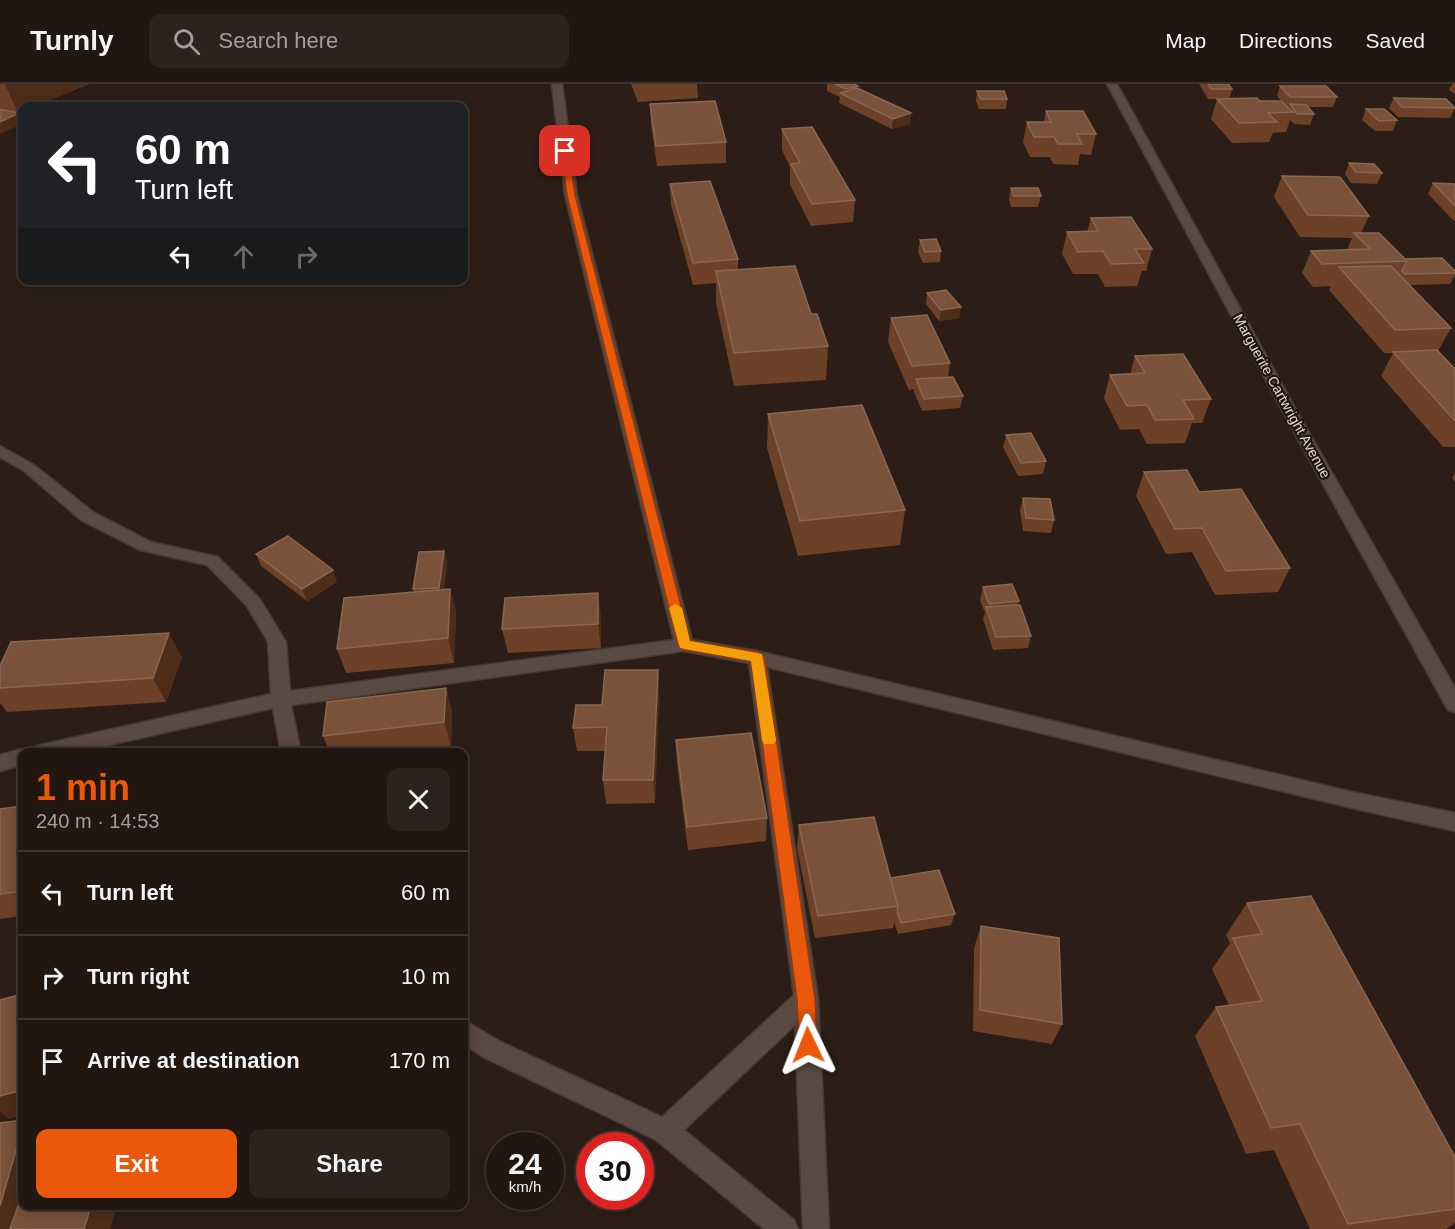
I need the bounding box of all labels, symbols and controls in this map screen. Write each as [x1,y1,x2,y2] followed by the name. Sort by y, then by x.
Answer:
[149,14,569,68] search box
[30,25,113,56] text: Turnly
[170,25,203,58] icon: search
[218,28,338,53] text: Search here
[1165,29,1206,52] text: Map
[1239,29,1332,52] text: Directions
[1365,29,1425,52] text: Saved
[539,125,590,176] pin
[36,126,114,204] icon: left
[135,126,231,173] text: 60 m
[548,134,581,167] icon: arrive
[135,175,233,205] text: Turn left
[164,240,197,273] icon: left
[227,240,260,273] icon: ahead
[290,240,323,273] icon: right
[1230,311,1334,481] street label: Marguerite Cartwright Avenue
[36,767,130,808] text: 1 min
[387,768,450,831] button: close
[36,810,159,832] text: 240 m · 14:53
[36,877,69,910] icon: left
[87,880,173,905] text: Turn left
[401,880,450,905] text: 60 m
[36,961,69,994] icon: right
[87,964,189,989] text: Turn right
[401,964,450,989] text: 10 m
[776,1013,840,1077] position arrow
[36,1045,69,1078] icon: arrive
[87,1048,300,1073] text: Arrive at destination
[389,1048,450,1073] text: 170 m
[36,1129,237,1198] button: Exit
[249,1129,450,1198] button: Share
[576,1132,654,1210] speed limit sign: 30
[508,1147,542,1180] text: 24
[509,1178,541,1195] text: km/h

